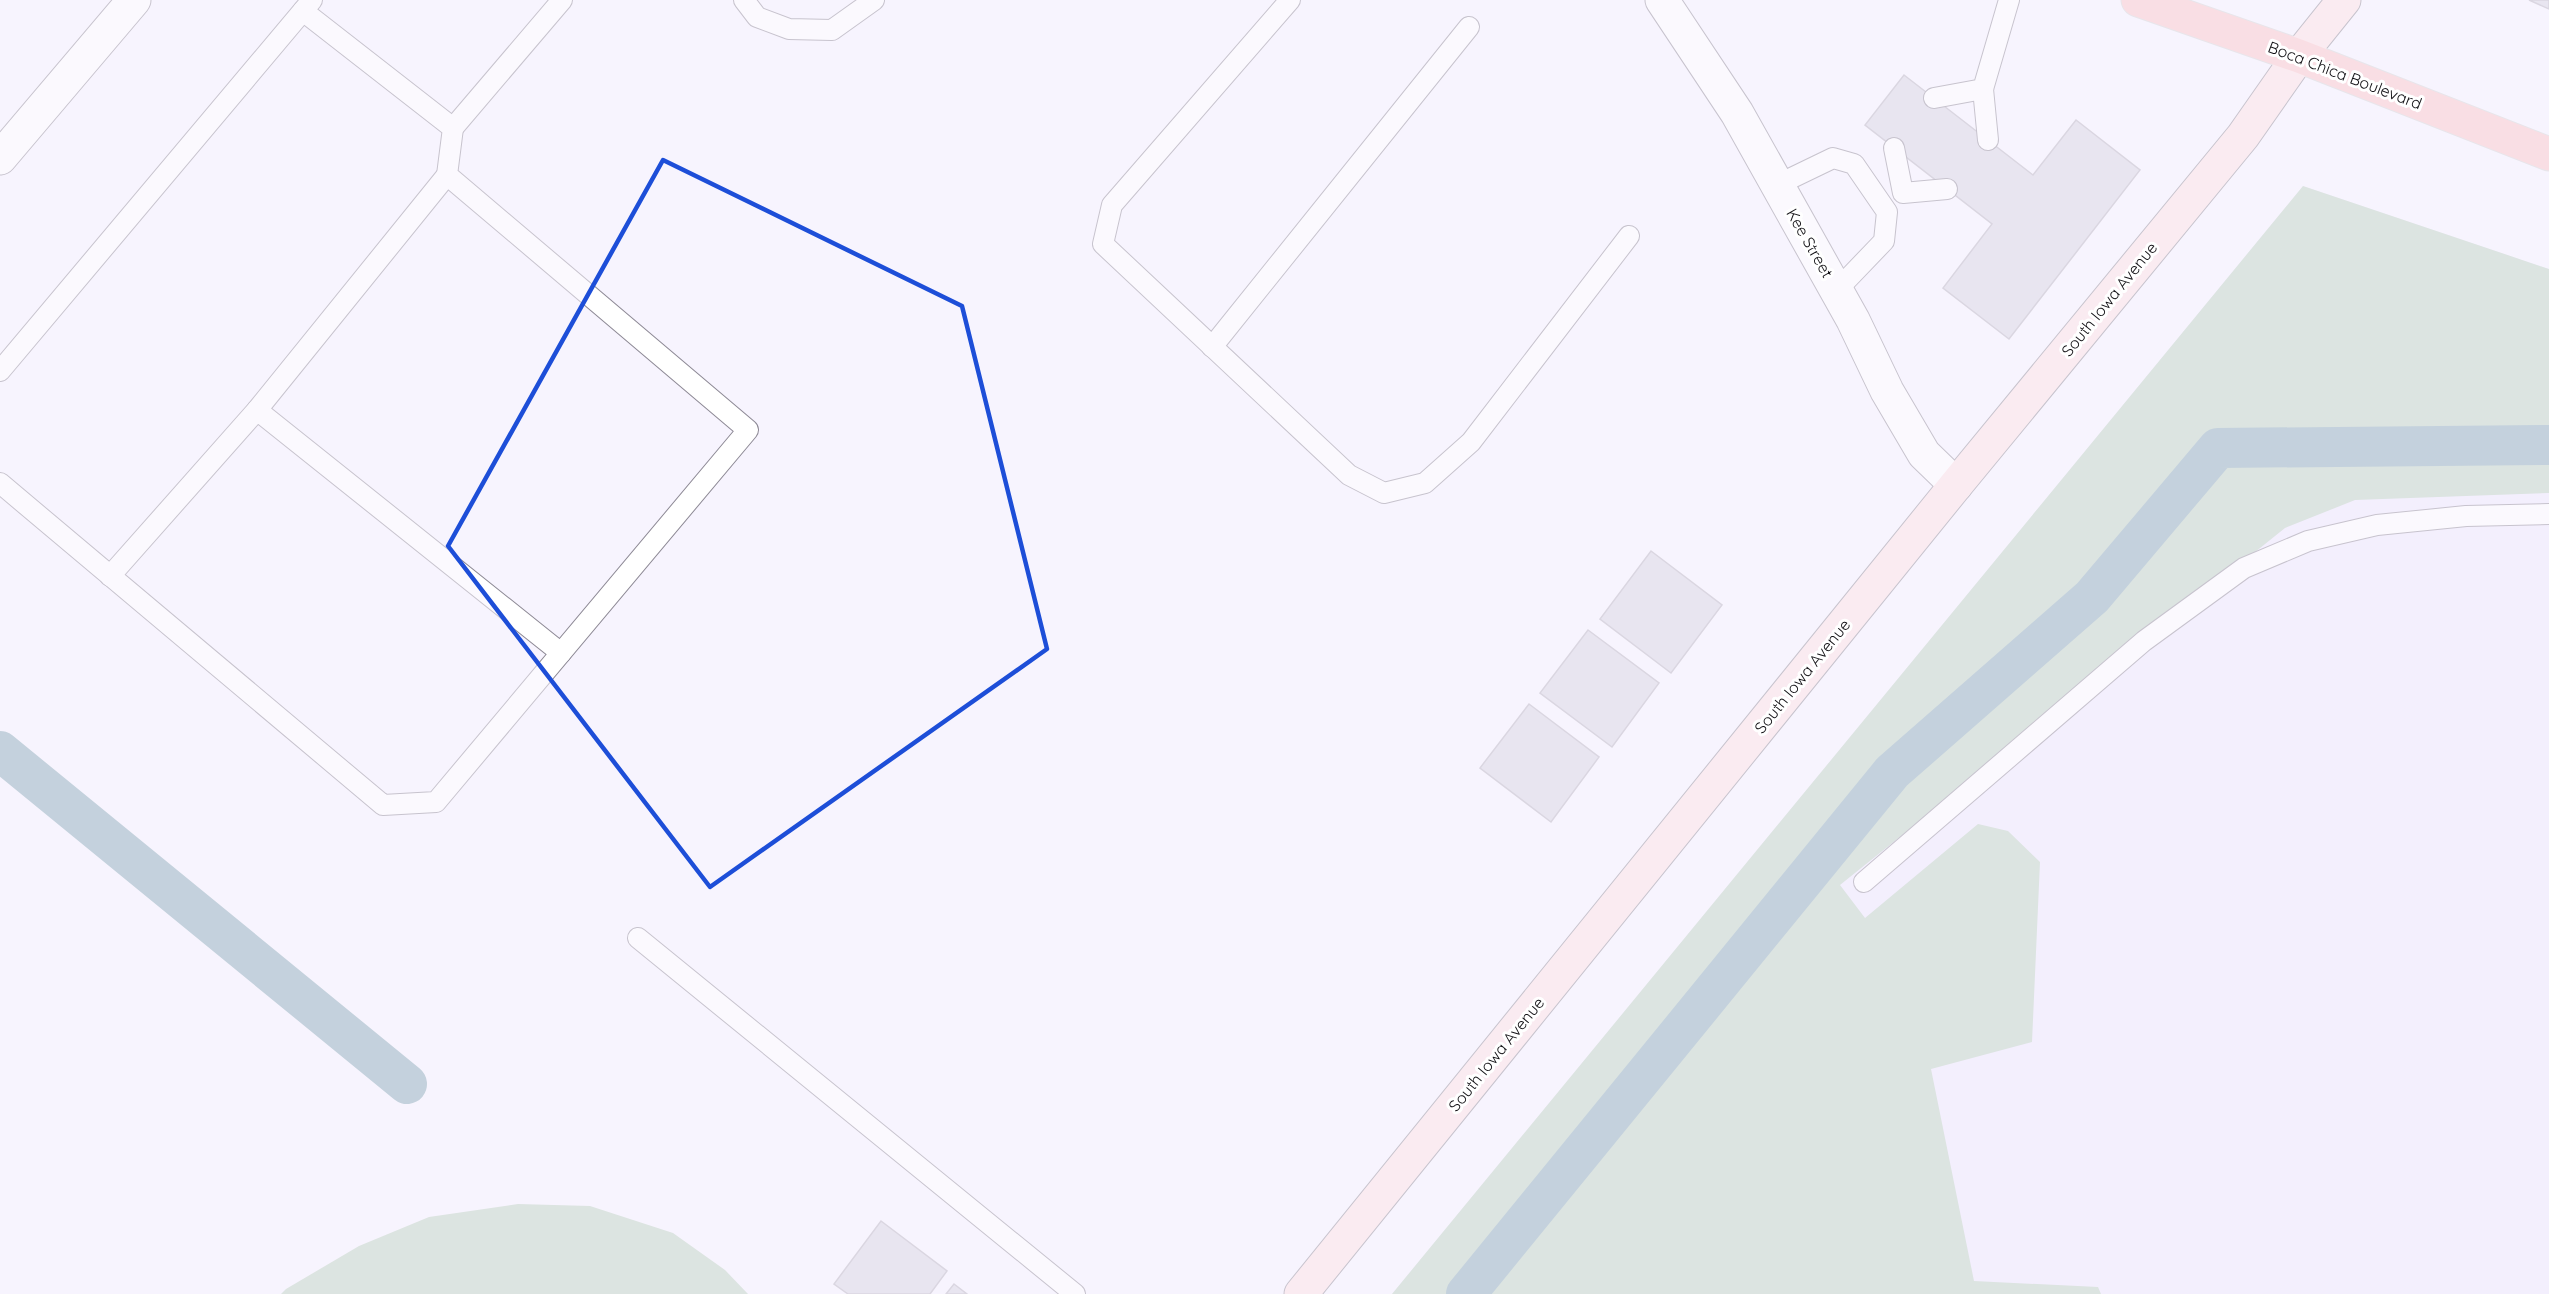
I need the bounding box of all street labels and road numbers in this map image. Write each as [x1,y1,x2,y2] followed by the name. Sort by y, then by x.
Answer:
[2265,36,2425,114] street label: Boca Chica Boulevard
[1782,205,1838,281] street label: Kee Street
[2057,238,2161,360] street label: South Iowa Avenue
[1750,615,1854,737] street label: South Iowa Avenue
[1444,993,1548,1115] street label: South Iowa Avenue

